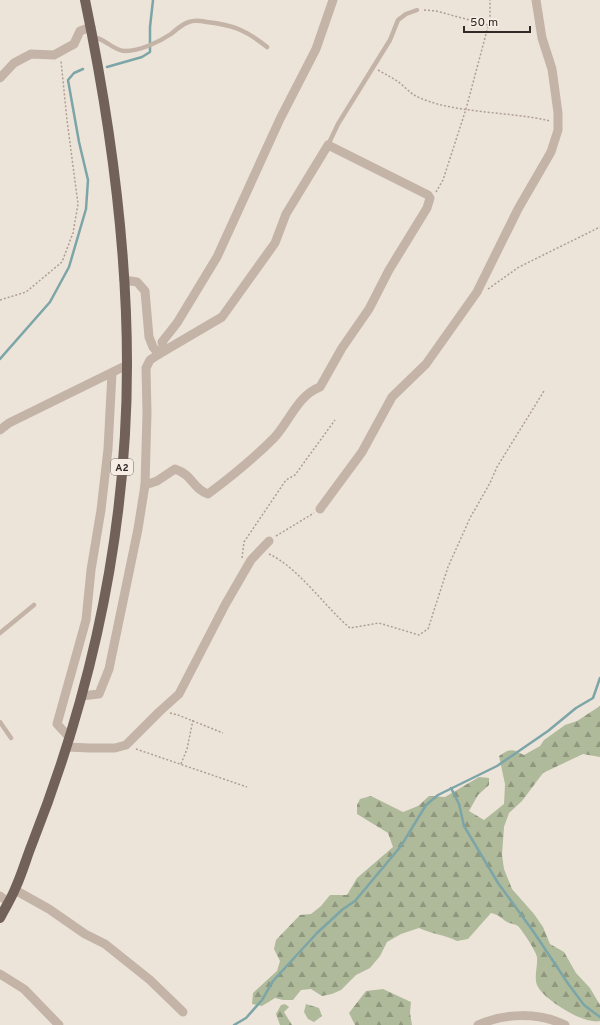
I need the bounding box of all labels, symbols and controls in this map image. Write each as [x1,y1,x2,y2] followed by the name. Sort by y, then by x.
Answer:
[464,8,530,34] scale bar
[470,15,498,31] text: 50 m
[111,459,133,475] road number: A2

